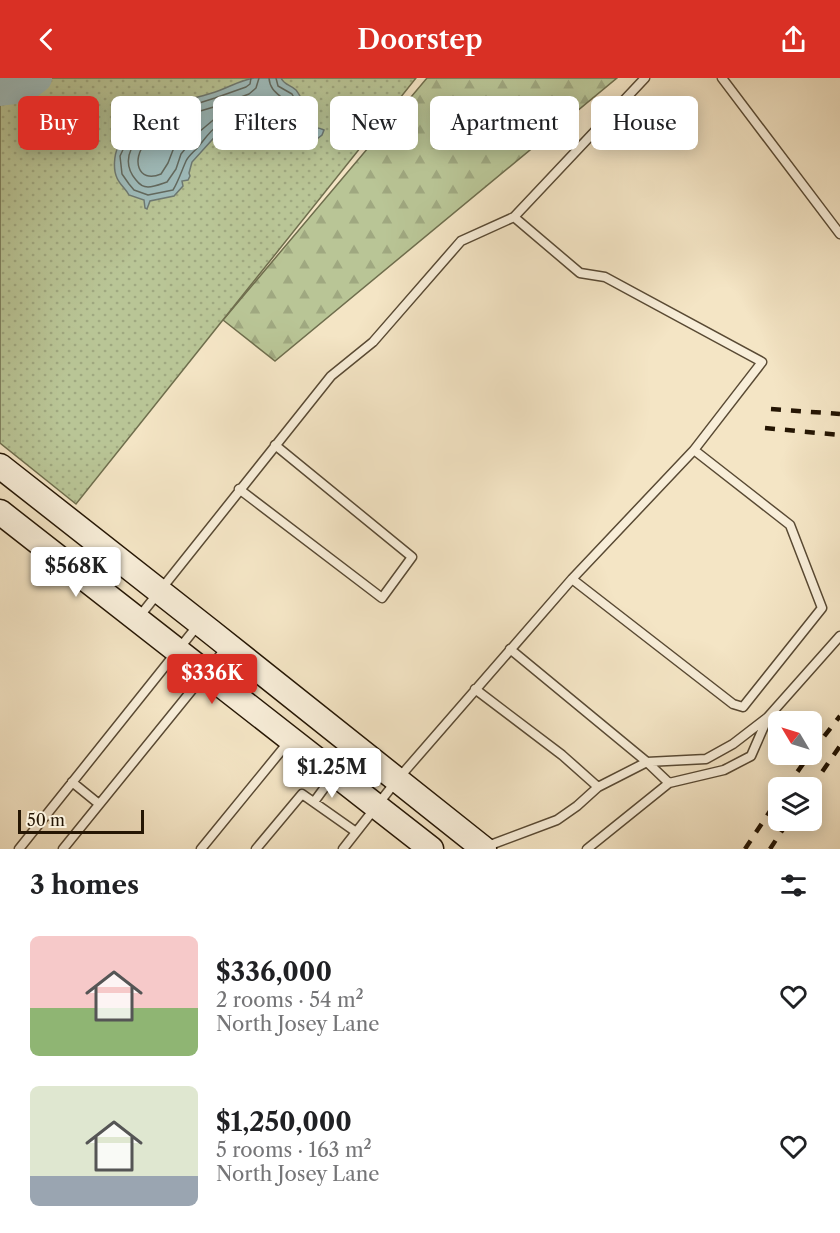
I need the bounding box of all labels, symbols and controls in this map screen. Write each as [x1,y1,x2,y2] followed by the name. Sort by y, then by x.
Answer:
[30,23,63,56] icon: back
[357,23,483,56] text: Doorstep
[777,23,810,56] icon: share
[18,96,99,150] chip: Buy
[111,96,201,150] chip: Rent
[213,96,318,150] chip: Filters
[330,96,418,150] chip: New
[430,96,579,150] chip: Apartment
[591,96,698,150] chip: House
[34,547,118,598] pin: $568K
[45,554,107,578] text: $568K
[170,654,254,705] pin: $336K
[181,661,243,685] text: $336K
[768,711,822,765] north arrow
[768,711,822,831] map controls
[283,748,381,799] pin: $1.25M
[297,755,367,779] text: $1.25M
[768,777,822,831] button: layers
[18,807,144,834] scale bar
[27,810,65,830] text: 50 m
[30,869,139,901] text: 3 homes
[777,869,810,902] icon: filters
[216,956,332,988] text: $336,000
[78,960,150,1032] icon: home
[777,980,810,1013] icon: heart
[216,988,364,1012] text: 2 rooms · 54 m²
[216,1012,379,1036] text: North Josey Lane
[216,1106,352,1138] text: $1,250,000
[78,1110,150,1182] icon: home
[777,1130,810,1163] icon: heart
[216,1138,372,1162] text: 5 rooms · 163 m²
[216,1162,379,1186] text: North Josey Lane

